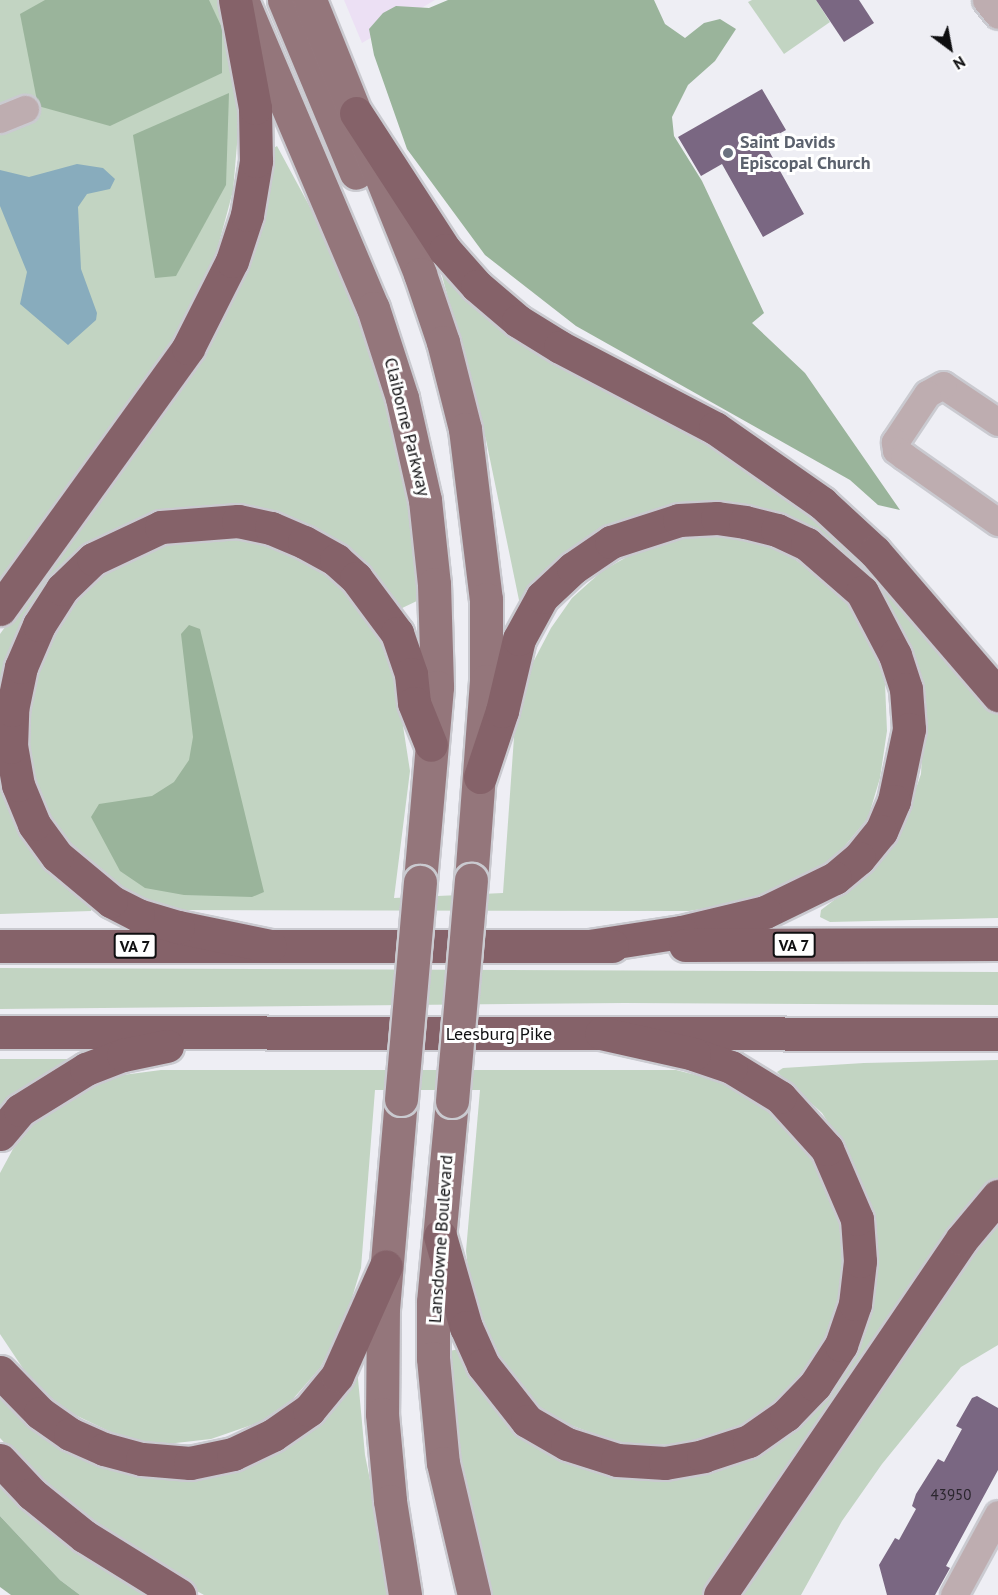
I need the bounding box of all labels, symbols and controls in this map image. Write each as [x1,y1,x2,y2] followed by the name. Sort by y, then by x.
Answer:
[920,18,980,78] north arrow
[950,52,969,75] text: N
[740,132,871,174] place label: Saint Davids Episcopal Church
[721,146,735,160] marker: Saint Davids Episcopal Church
[379,355,435,499] street label: Claiborne Parkway
[772,932,816,958] road number: VA 7
[112,933,158,959] road number: VA 7
[446,1023,552,1045] street label: Leesburg Pike
[424,1154,458,1324] street label: Lansdowne Boulevard
[931,1486,971,1504] house number: 43950

